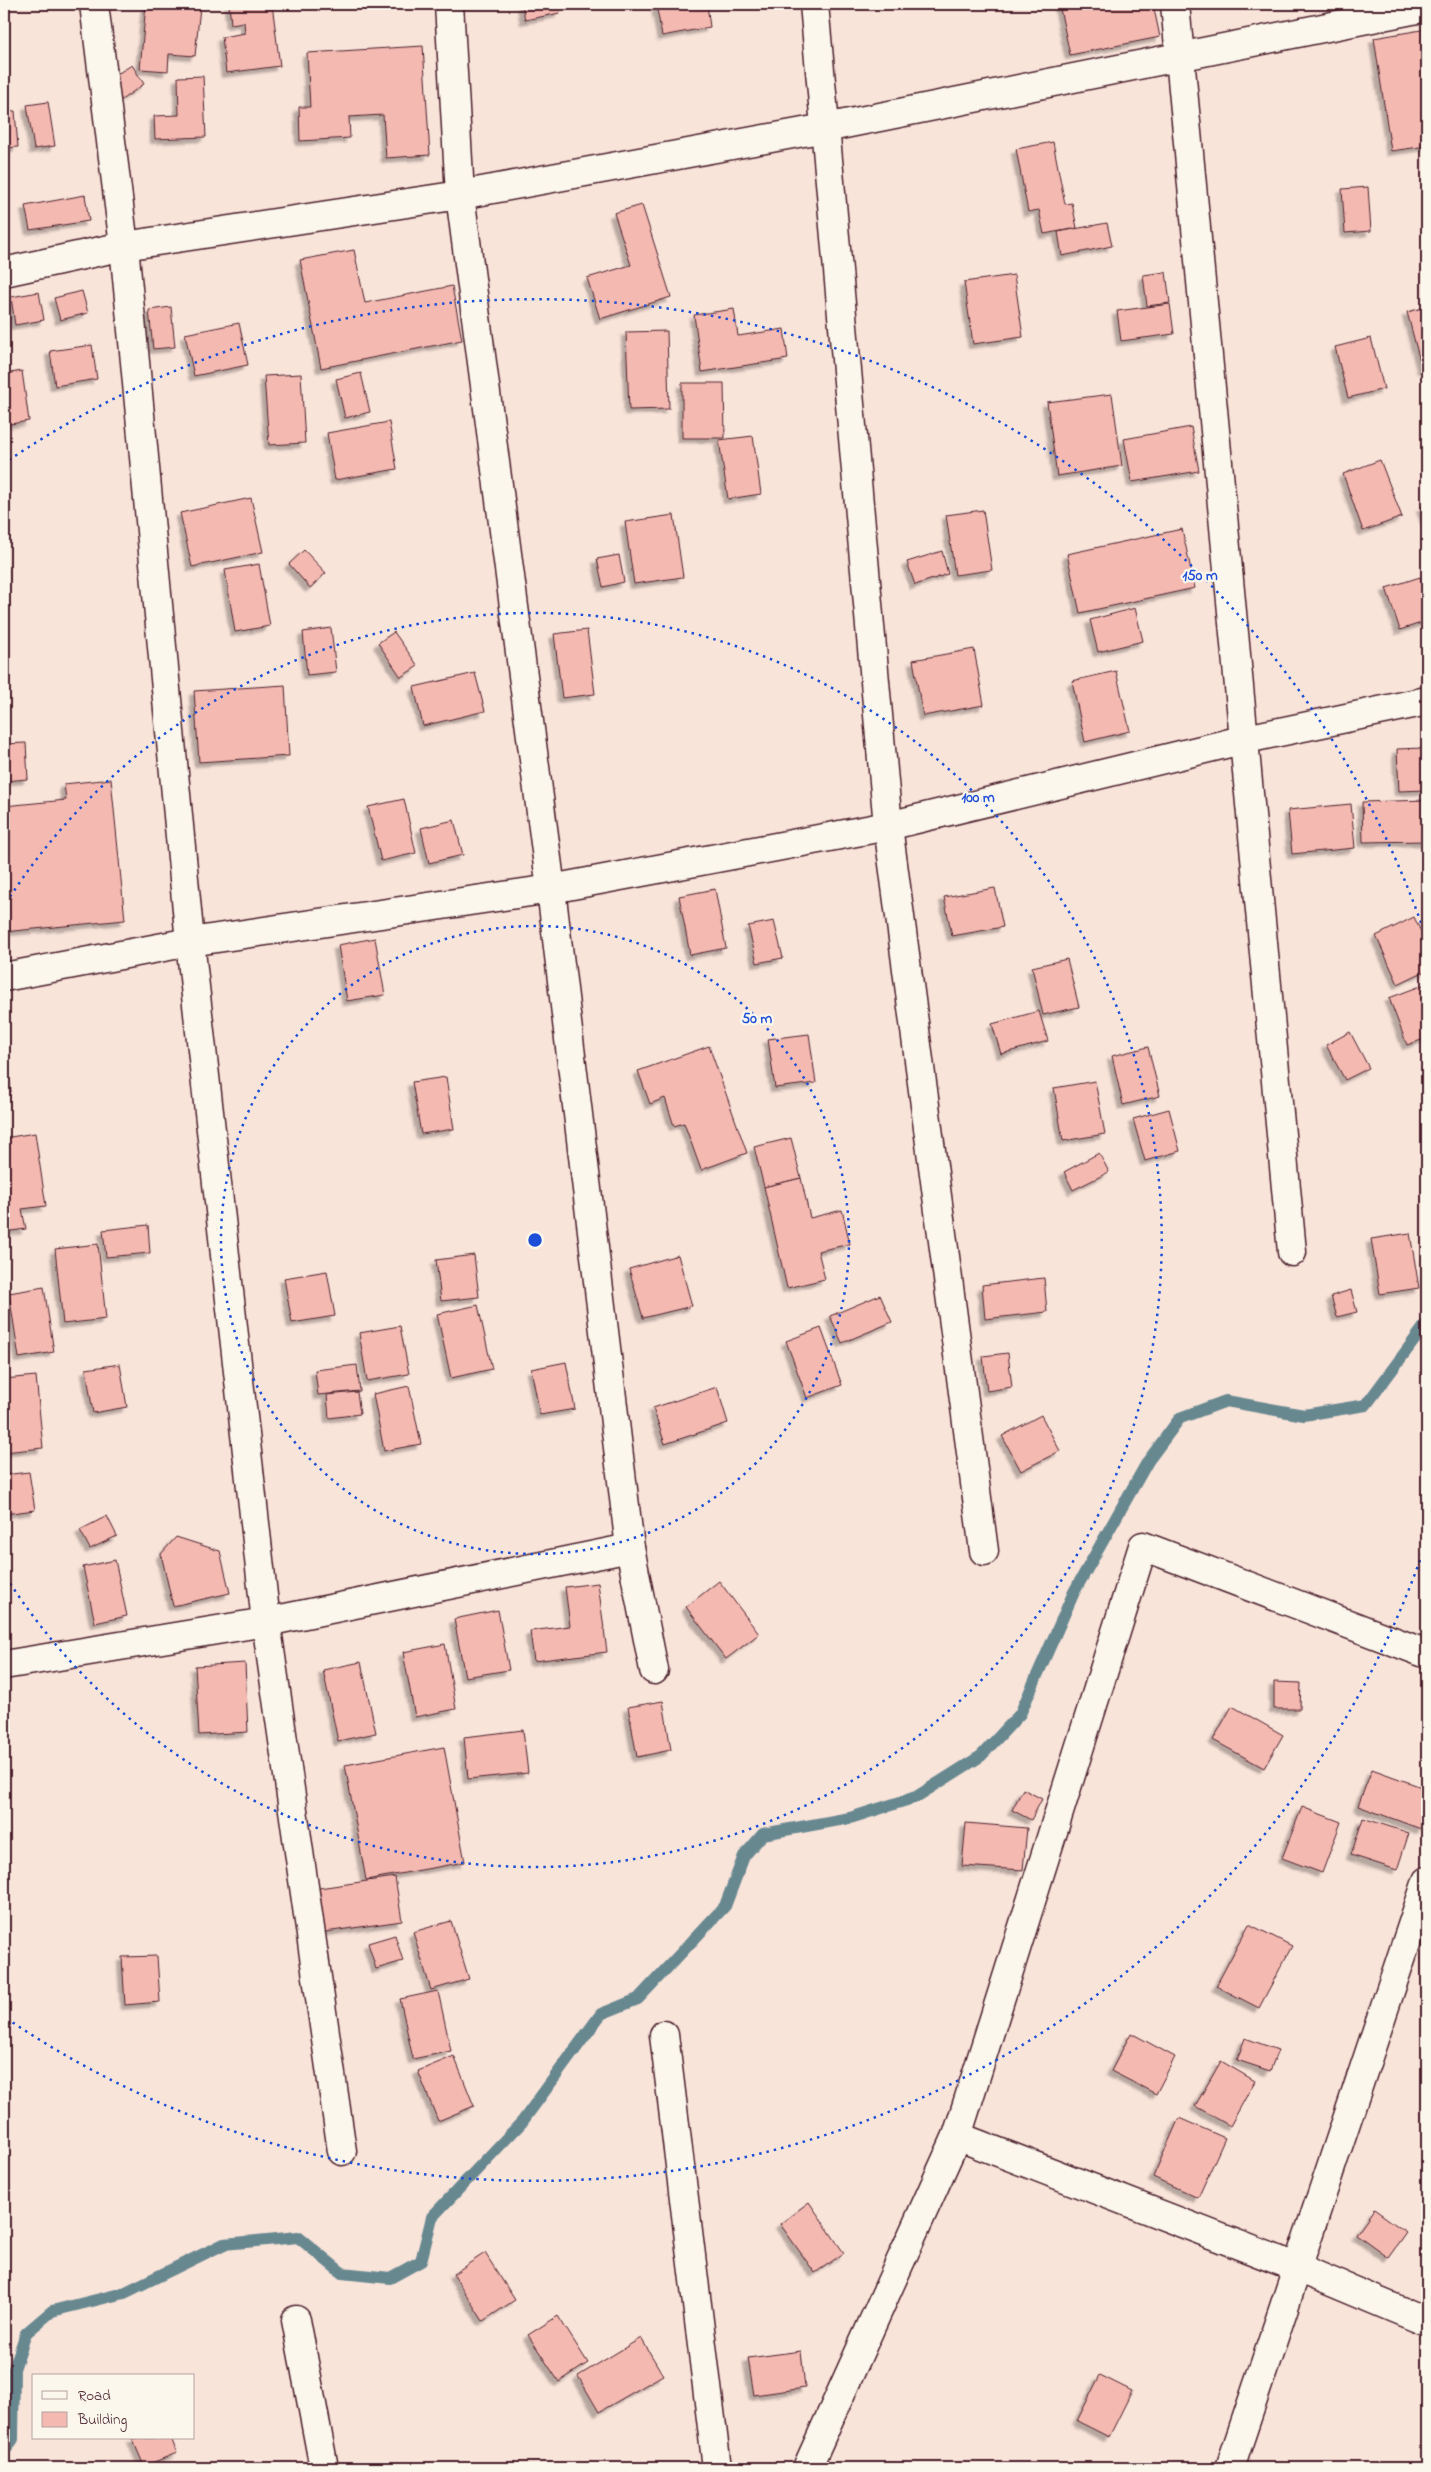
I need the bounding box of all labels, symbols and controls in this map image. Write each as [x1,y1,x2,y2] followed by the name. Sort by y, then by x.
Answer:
[1182,565,1218,587] text: 150 m
[961,787,995,809] text: 100 m
[742,1008,773,1030] text: 50 m
[526,1231,544,1249] centre of rings
[32,2374,195,2440] legend
[78,2385,111,2407] text: Road
[77,2409,127,2432] text: Building

